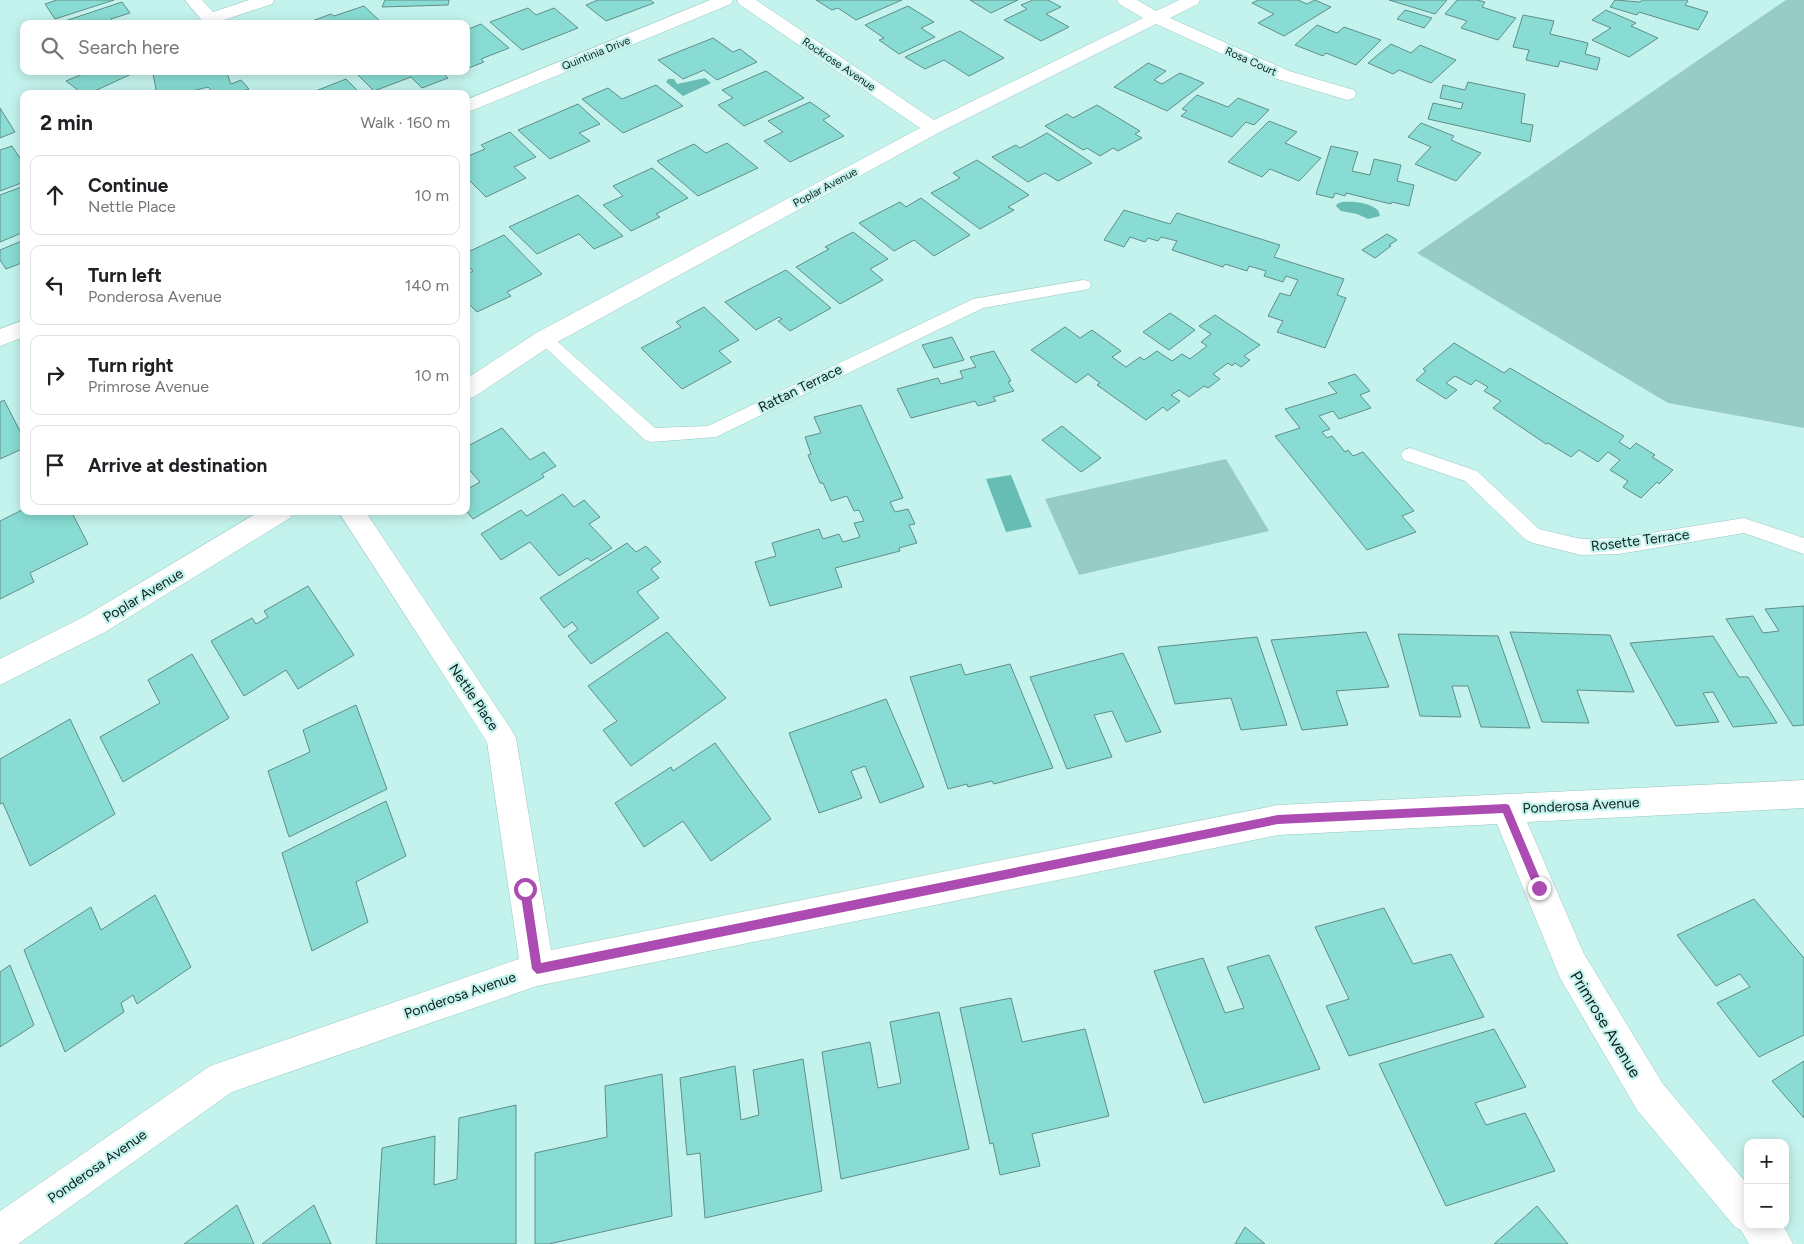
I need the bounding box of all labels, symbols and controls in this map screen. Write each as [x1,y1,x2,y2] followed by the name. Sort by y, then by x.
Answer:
[20,20,470,75] search box
[38,34,66,62] icon: search
[560,34,632,73] street label: Quintinia Drive
[800,35,878,94] street label: Rockrose Avenue
[78,36,180,59] text: Search here
[1223,44,1279,79] street label: Rosa Court
[40,110,93,135] text: 2 min
[360,113,450,132] text: Walk · 160 m
[791,165,860,210] street label: Poplar Avenue
[88,174,168,197] text: Continue
[41,181,69,209] icon: ahead
[415,186,449,205] text: 10 m
[88,197,176,216] text: Nettle Place
[88,264,162,287] text: Turn left
[41,271,69,299] icon: left
[405,276,449,295] text: 140 m
[88,287,222,306] text: Ponderosa Avenue
[88,354,174,377] text: Turn right
[41,361,69,389] icon: right
[756,361,845,416] street label: Rattan Terrace
[415,366,449,385] text: 10 m
[88,377,209,396] text: Primrose Avenue
[41,451,69,479] icon: arrive
[88,454,267,477] text: Arrive at destination
[1590,526,1691,555] street label: Rosette Terrace
[100,565,187,626] street label: Poplar Avenue
[445,661,502,734] street label: Nettle Place
[1522,794,1640,817] street label: Ponderosa Avenue
[1528,877,1551,900] route end
[514,878,537,901] route start
[402,968,519,1023] street label: Ponderosa Avenue
[1566,968,1645,1081] street label: Primrose Avenue
[44,1126,150,1207] street label: Ponderosa Avenue
[1744,1139,1789,1229] map controls
[1744,1139,1789,1184] button: +
[1744,1184,1789,1229] button: −

